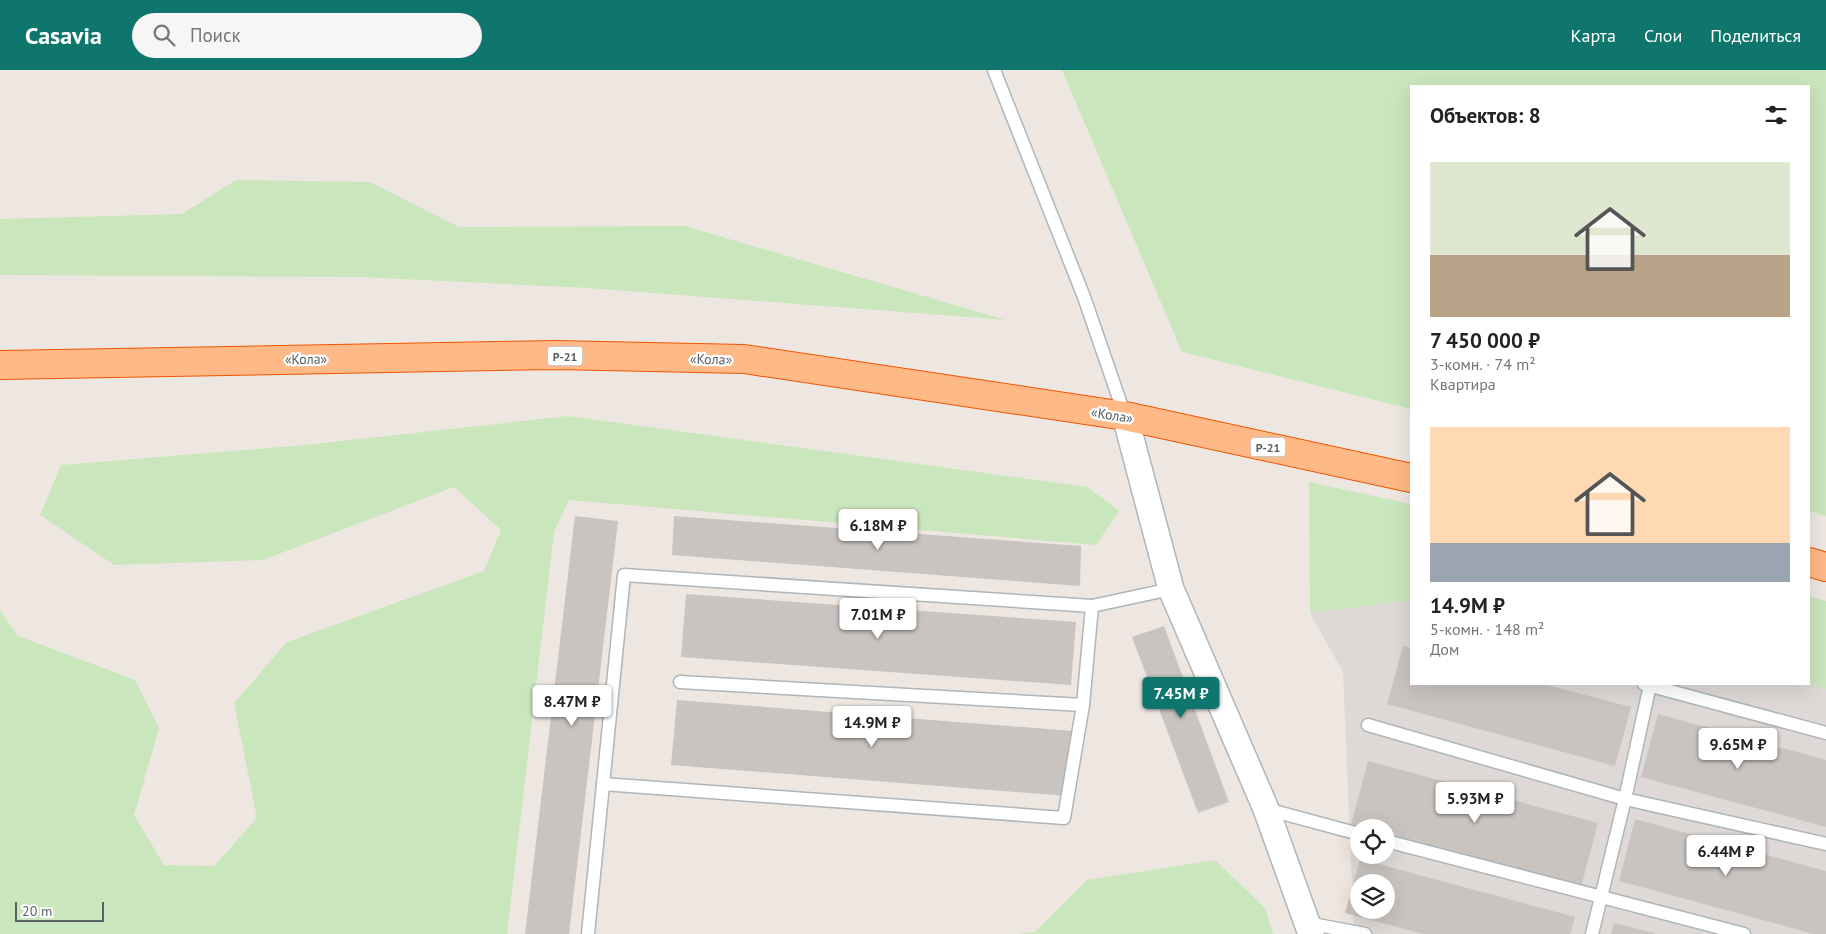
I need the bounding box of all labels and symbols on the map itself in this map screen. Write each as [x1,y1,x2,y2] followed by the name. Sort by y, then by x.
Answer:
[548,346,582,366] road number: Р-21
[285,350,328,368] street label: «Кола»
[690,350,733,368] street label: «Кола»
[1090,403,1135,427] street label: «Кола»
[1250,438,1286,457] road number: Р-21
[832,508,924,551] pin: 6.18M ₽
[832,598,924,640] pin: 7.01M ₽
[1135,676,1227,719] pin: 7.45M ₽
[526,684,618,727] pin: 8.47M ₽
[826,706,918,748] pin: 14.9M ₽
[1692,728,1784,770] pin: 9.65M ₽
[1429,782,1521,824] pin: 5.93M ₽
[1680,834,1772,877] pin: 6.44M ₽
[15,899,104,922] scale bar

